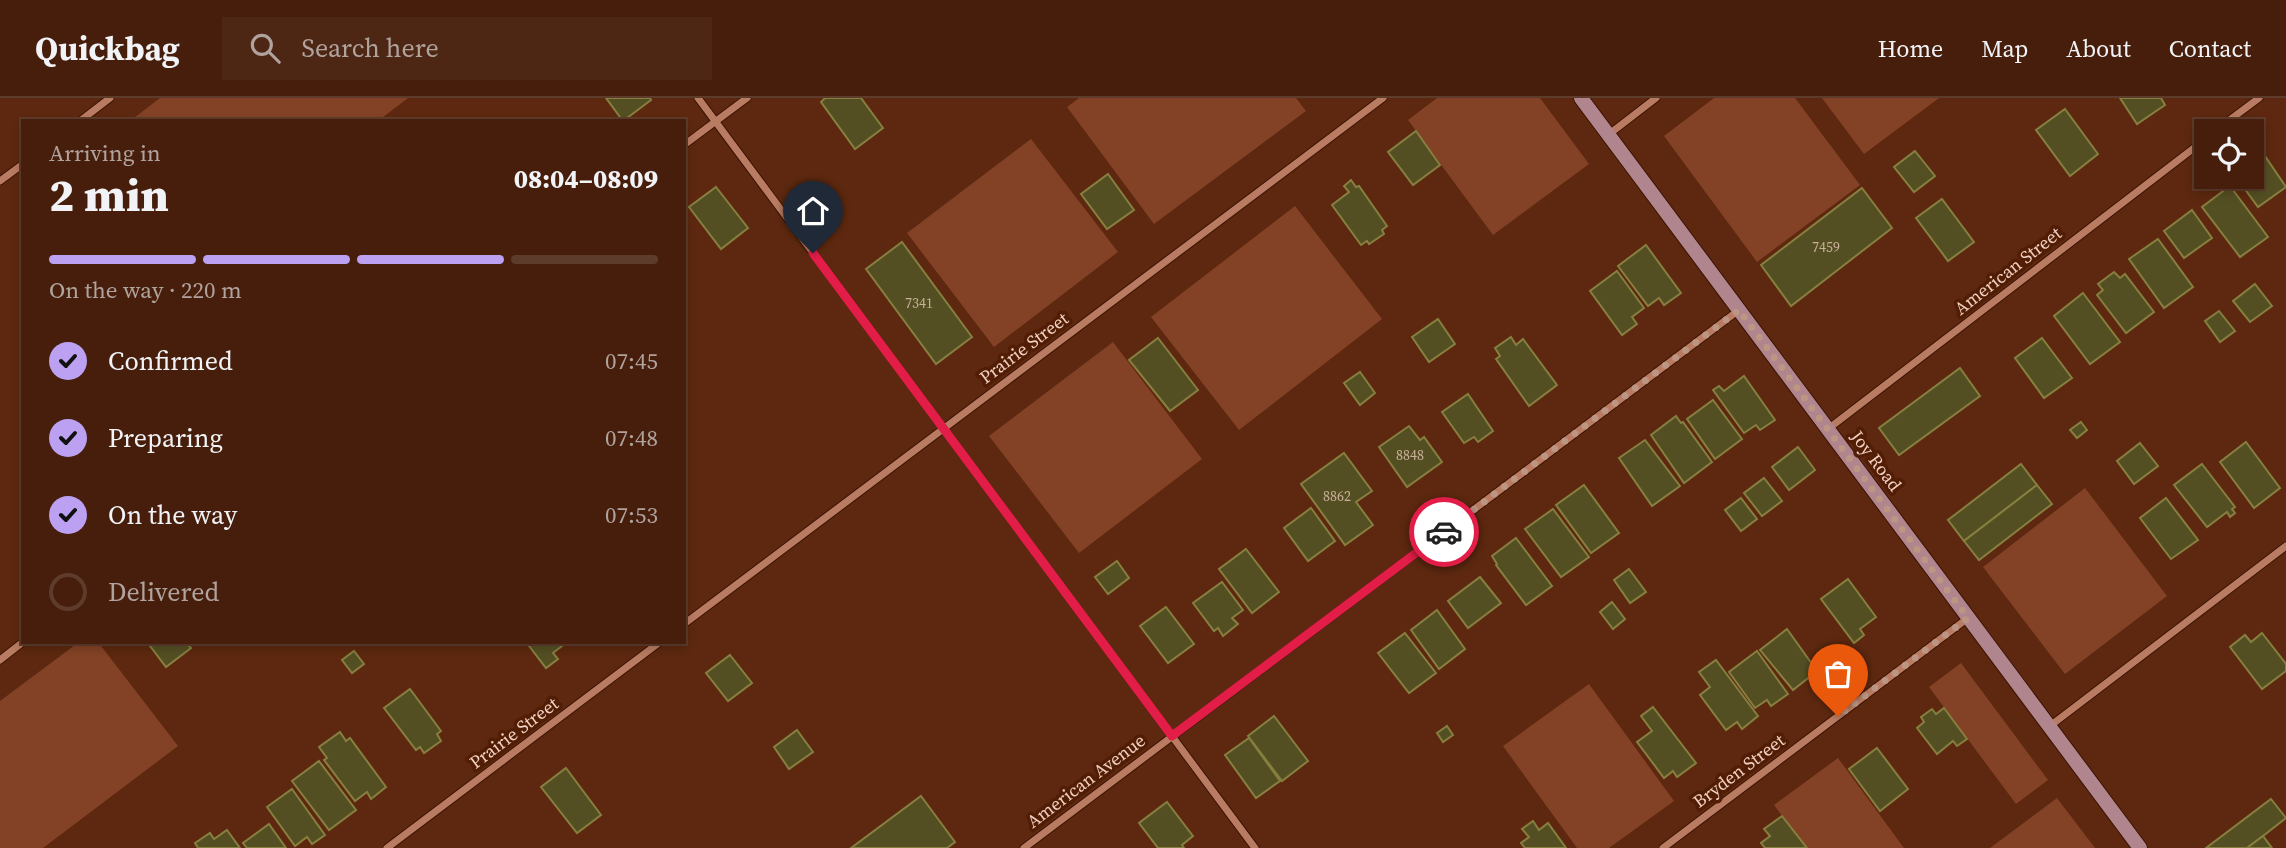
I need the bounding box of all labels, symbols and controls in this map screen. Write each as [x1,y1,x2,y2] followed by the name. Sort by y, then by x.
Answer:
[222,17,712,80] search box
[35,26,180,71] text: Quickbag
[246,29,284,67] icon: search
[302,30,439,66] text: Search here
[1878,32,1943,65] text: Home
[1981,32,2028,65] text: Map
[2066,32,2131,65] text: About
[2169,32,2251,65] text: Contact
[2194,119,2264,189] map controls
[2194,119,2264,189] button: locate
[49,137,161,169] text: Arriving in
[514,161,658,197] text: 08:04–08:09
[49,163,169,226] text: 2 min
[783,181,843,253] pin
[794,192,832,230] icon: home
[1949,221,2067,320] street label: American Street
[1812,237,1840,257] house number: 7459
[49,274,242,306] text: On the way · 220 m
[905,293,933,313] house number: 7341
[974,306,1073,389] street label: Prairie Street
[49,342,87,380] icon: check
[108,343,233,379] text: Confirmed
[605,345,658,377] text: 07:45
[49,419,87,457] icon: check
[108,420,223,456] text: Preparing
[605,422,658,454] text: 07:48
[1845,424,1908,496] street label: Joy Road
[1396,445,1424,465] house number: 8848
[1323,486,1351,506] house number: 8862
[49,496,87,534] icon: check
[108,497,237,533] text: On the way
[1409,497,1479,567] courier
[605,499,658,531] text: 07:53
[1425,513,1463,551] icon: car
[108,574,219,610] text: Delivered
[1808,644,1868,716] pin
[1819,655,1857,693] icon: bag
[464,691,563,774] street label: Prairie Street
[1021,728,1150,833] street label: American Avenue
[1688,728,1790,813] street label: Bryden Street

